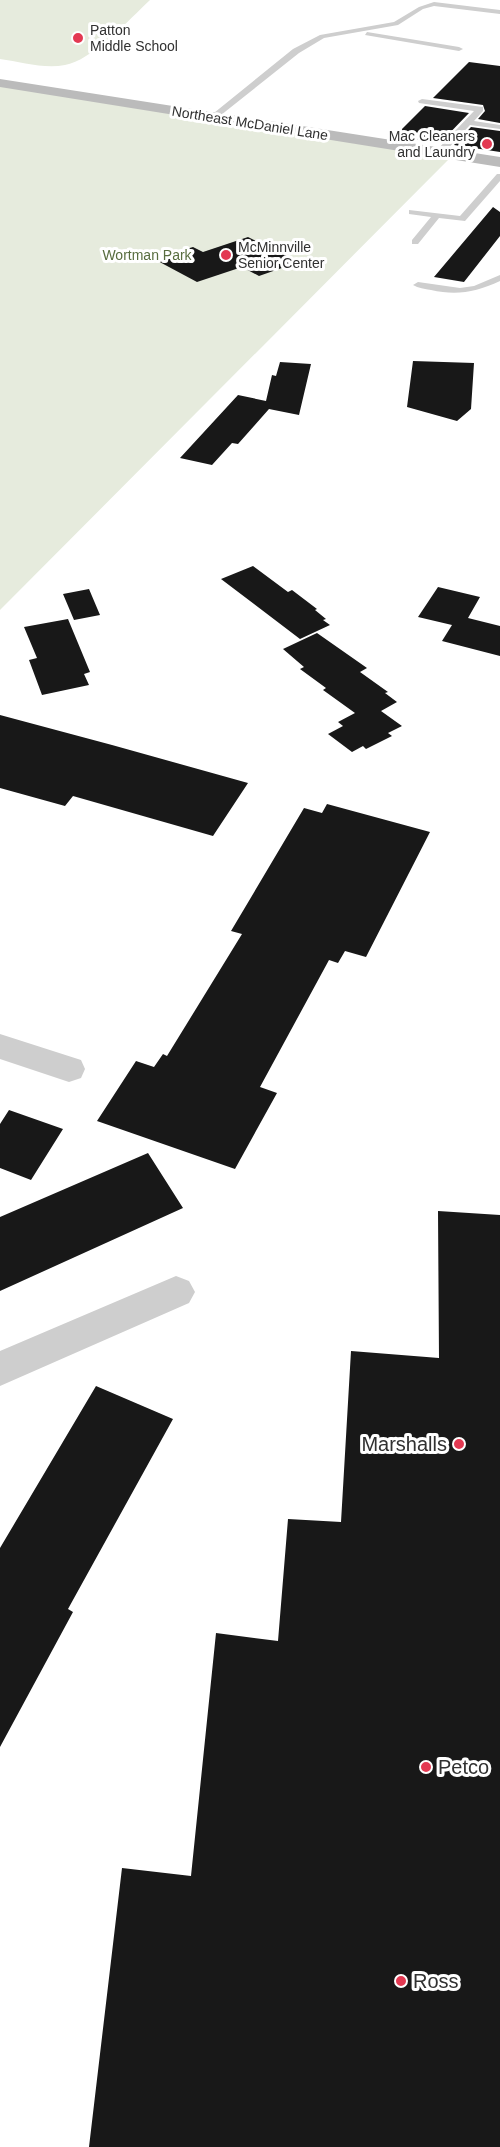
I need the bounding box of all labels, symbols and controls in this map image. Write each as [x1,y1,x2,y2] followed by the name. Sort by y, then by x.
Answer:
[90,22,178,54] place label: Patton Middle School
[71,31,85,45] marker: Patton Middle School
[171,103,329,143] street label: Northeast McDaniel Lane
[389,128,475,160] place label: Mac Cleaners and Laundry
[480,137,494,151] marker: Mac Cleaners and Laundry
[238,239,325,271] place label: McMinnville Senior Center
[102,247,193,263] park label: Wortman Park
[219,248,233,262] marker: McMinnville Senior Center
[361,1433,447,1455] place label: Marshalls
[452,1437,466,1451] marker: Marshalls
[438,1756,489,1778] place label: Petco
[419,1760,433,1774] marker: Petco
[413,1970,459,1992] place label: Ross
[394,1974,408,1988] marker: Ross

